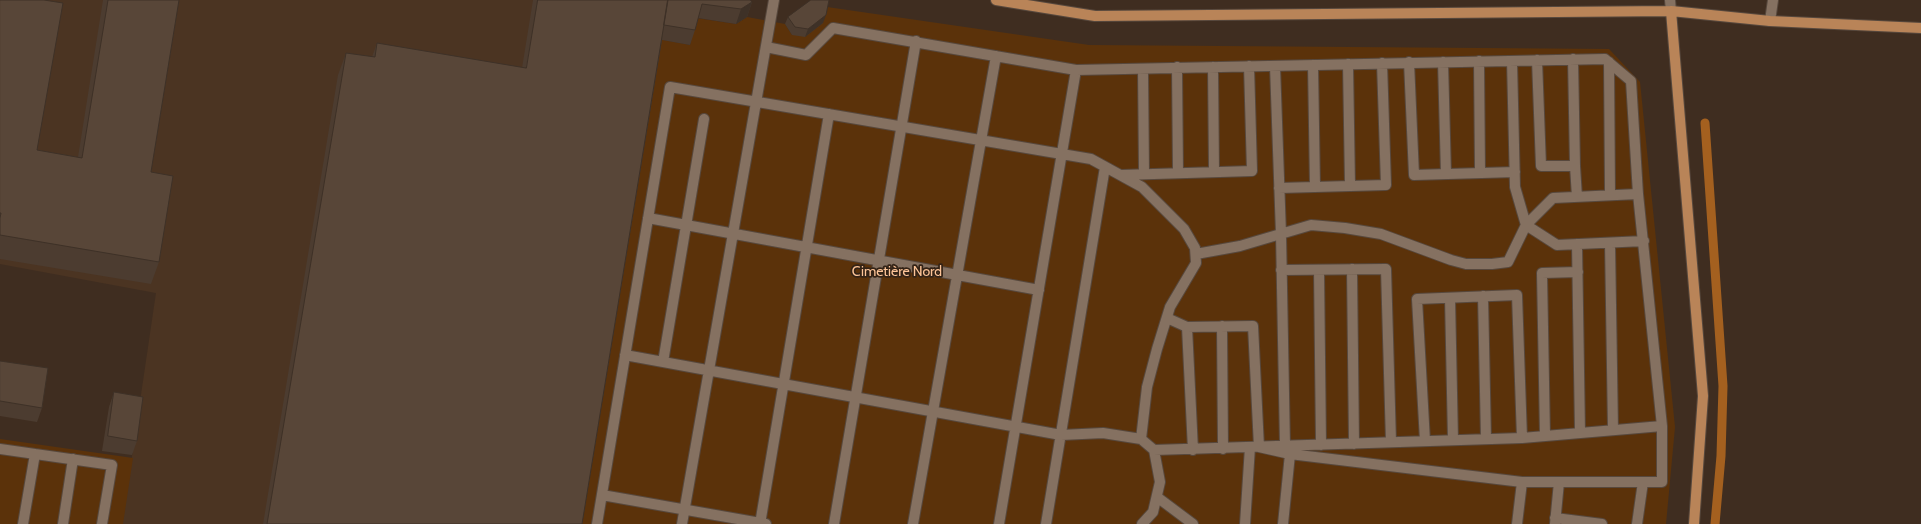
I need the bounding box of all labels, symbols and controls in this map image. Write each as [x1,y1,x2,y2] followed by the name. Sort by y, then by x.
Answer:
[852,264,942,280] park label: Cimetière Nord

